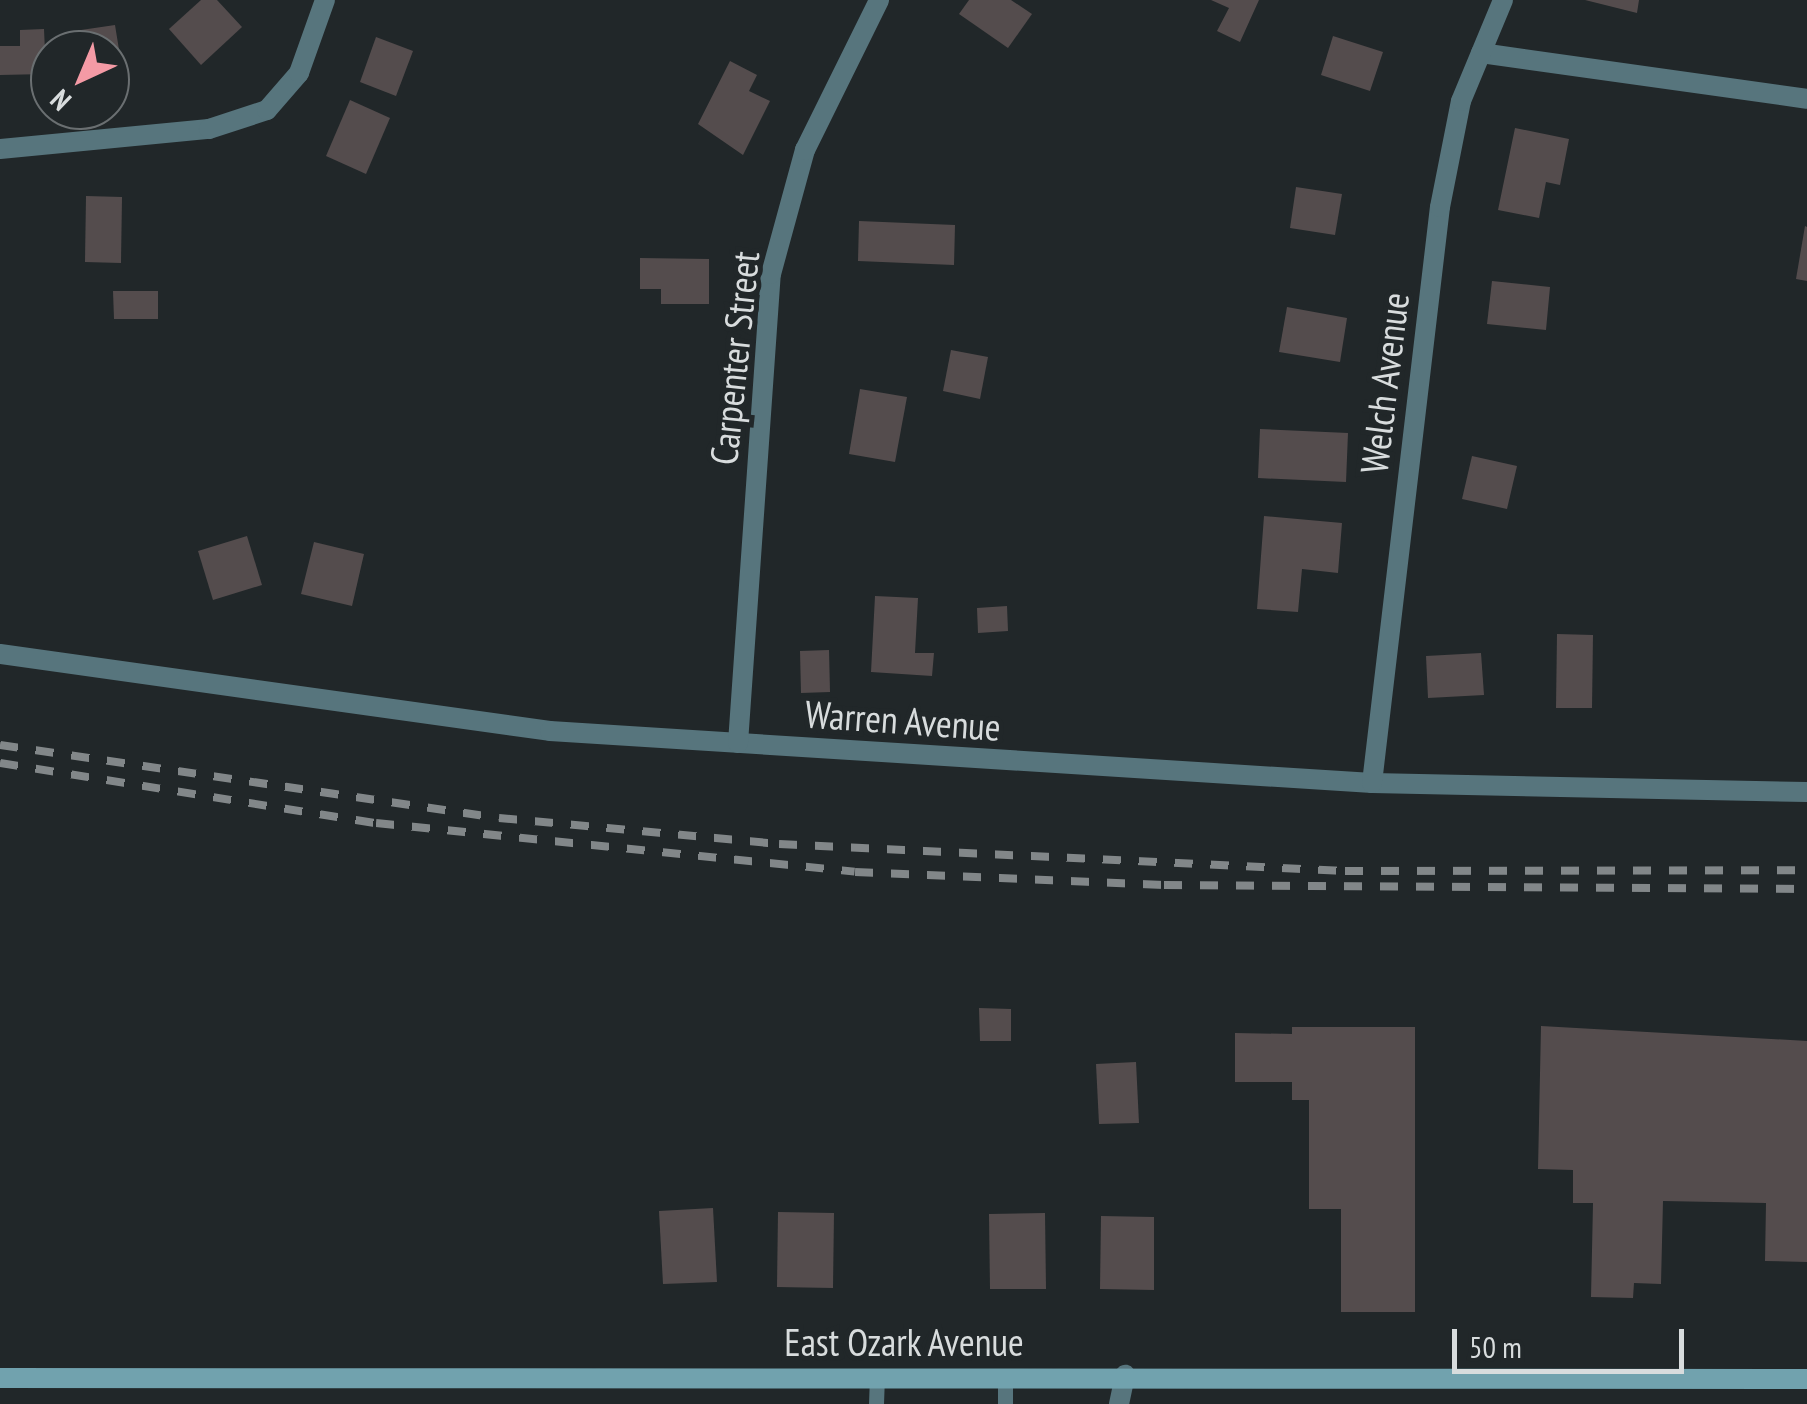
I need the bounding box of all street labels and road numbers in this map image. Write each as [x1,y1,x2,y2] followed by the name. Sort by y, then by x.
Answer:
[700,249,768,467] street label: Carpenter Street
[1350,289,1418,477] street label: Welch Avenue
[803,690,1003,750] street label: Warren Avenue
[783,1319,1025,1365] street label: East Ozark Avenue

